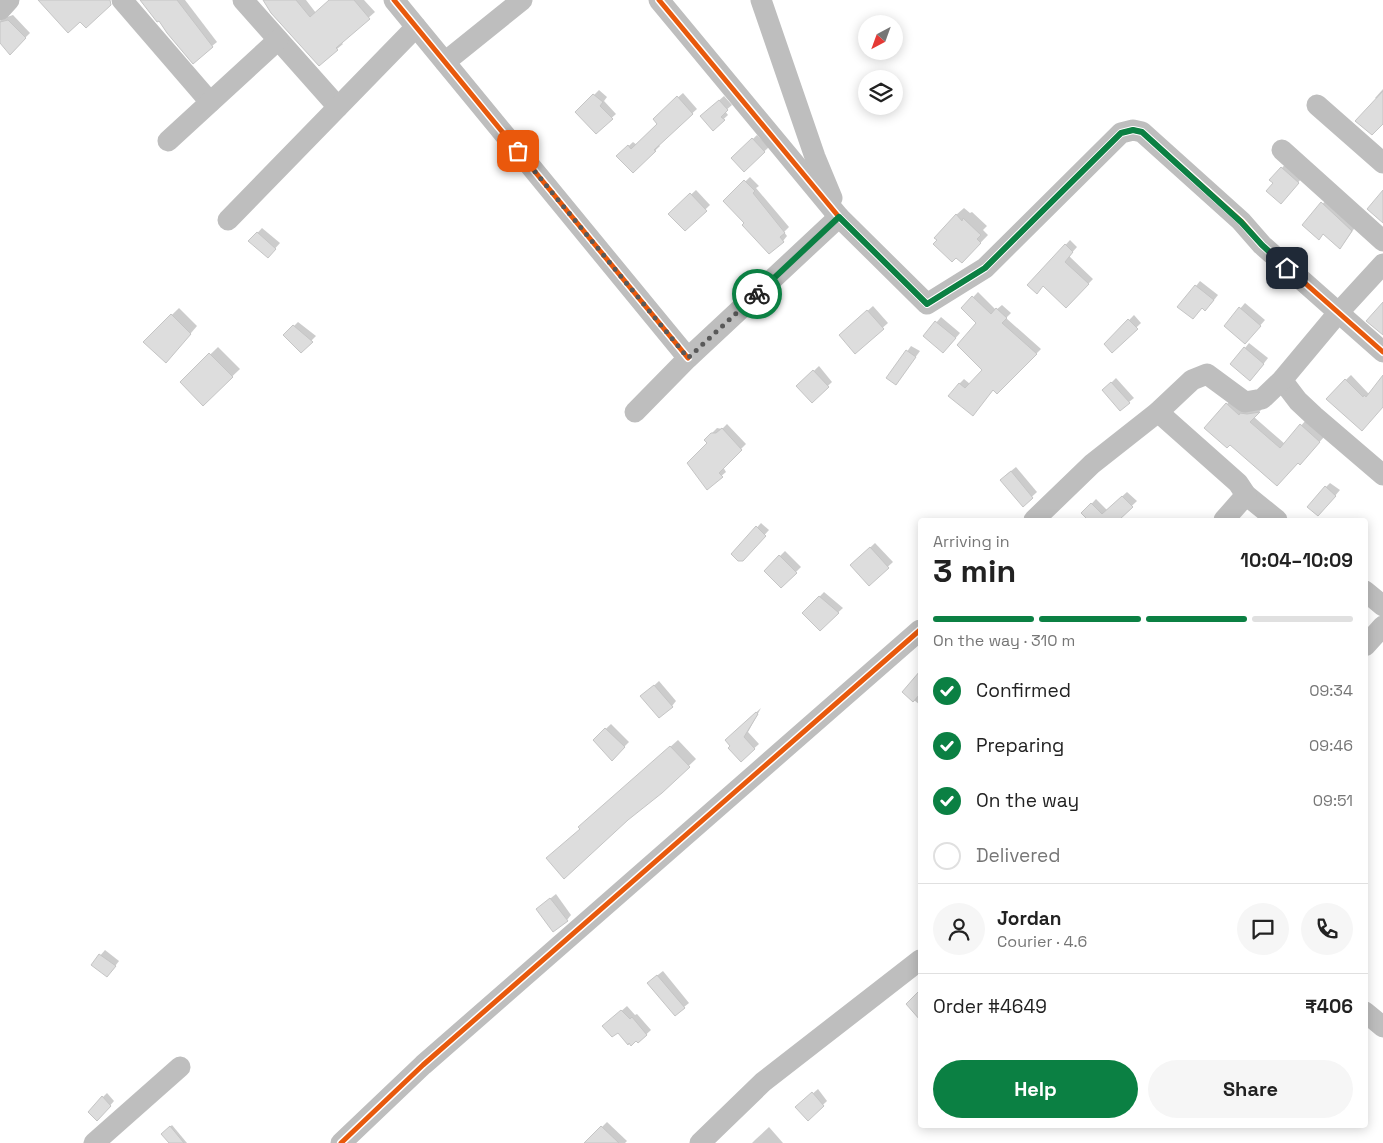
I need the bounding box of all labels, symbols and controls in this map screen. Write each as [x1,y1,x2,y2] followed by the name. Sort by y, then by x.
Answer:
[858,15,902,60] north arrow
[858,15,903,115] map controls
[858,70,903,115] button: layers
[497,130,539,172] pin
[504,137,532,165] icon: bag
[1266,247,1308,289] pin
[1273,254,1301,282] icon: home
[732,269,782,319] courier
[743,280,771,308] icon: bike
[933,531,1010,552] text: Arriving in
[1240,548,1353,573] text: 10:04–10:09
[933,551,1016,591] text: 3 min
[933,630,1075,651] text: On the way · 310 m
[933,677,961,705] icon: check
[976,678,1071,703] text: Confirmed
[1309,680,1353,701] text: 09:34
[933,732,961,760] icon: check
[976,733,1064,758] text: Preparing
[1309,735,1353,756] text: 09:46
[933,787,961,815] icon: check
[976,788,1079,813] text: On the way
[1313,790,1353,811] text: 09:51
[976,843,1061,868] text: Delivered
[933,903,985,955] button: person
[1237,903,1289,955] button: chat
[1301,903,1353,955] button: phone
[997,906,1062,931] text: Jordan
[997,931,1087,952] text: Courier · 4.6
[933,994,1047,1019] text: Order #4649
[1305,994,1353,1019] text: ₹406
[933,1060,1138,1118] button: Help
[1148,1060,1353,1118] button: Share

